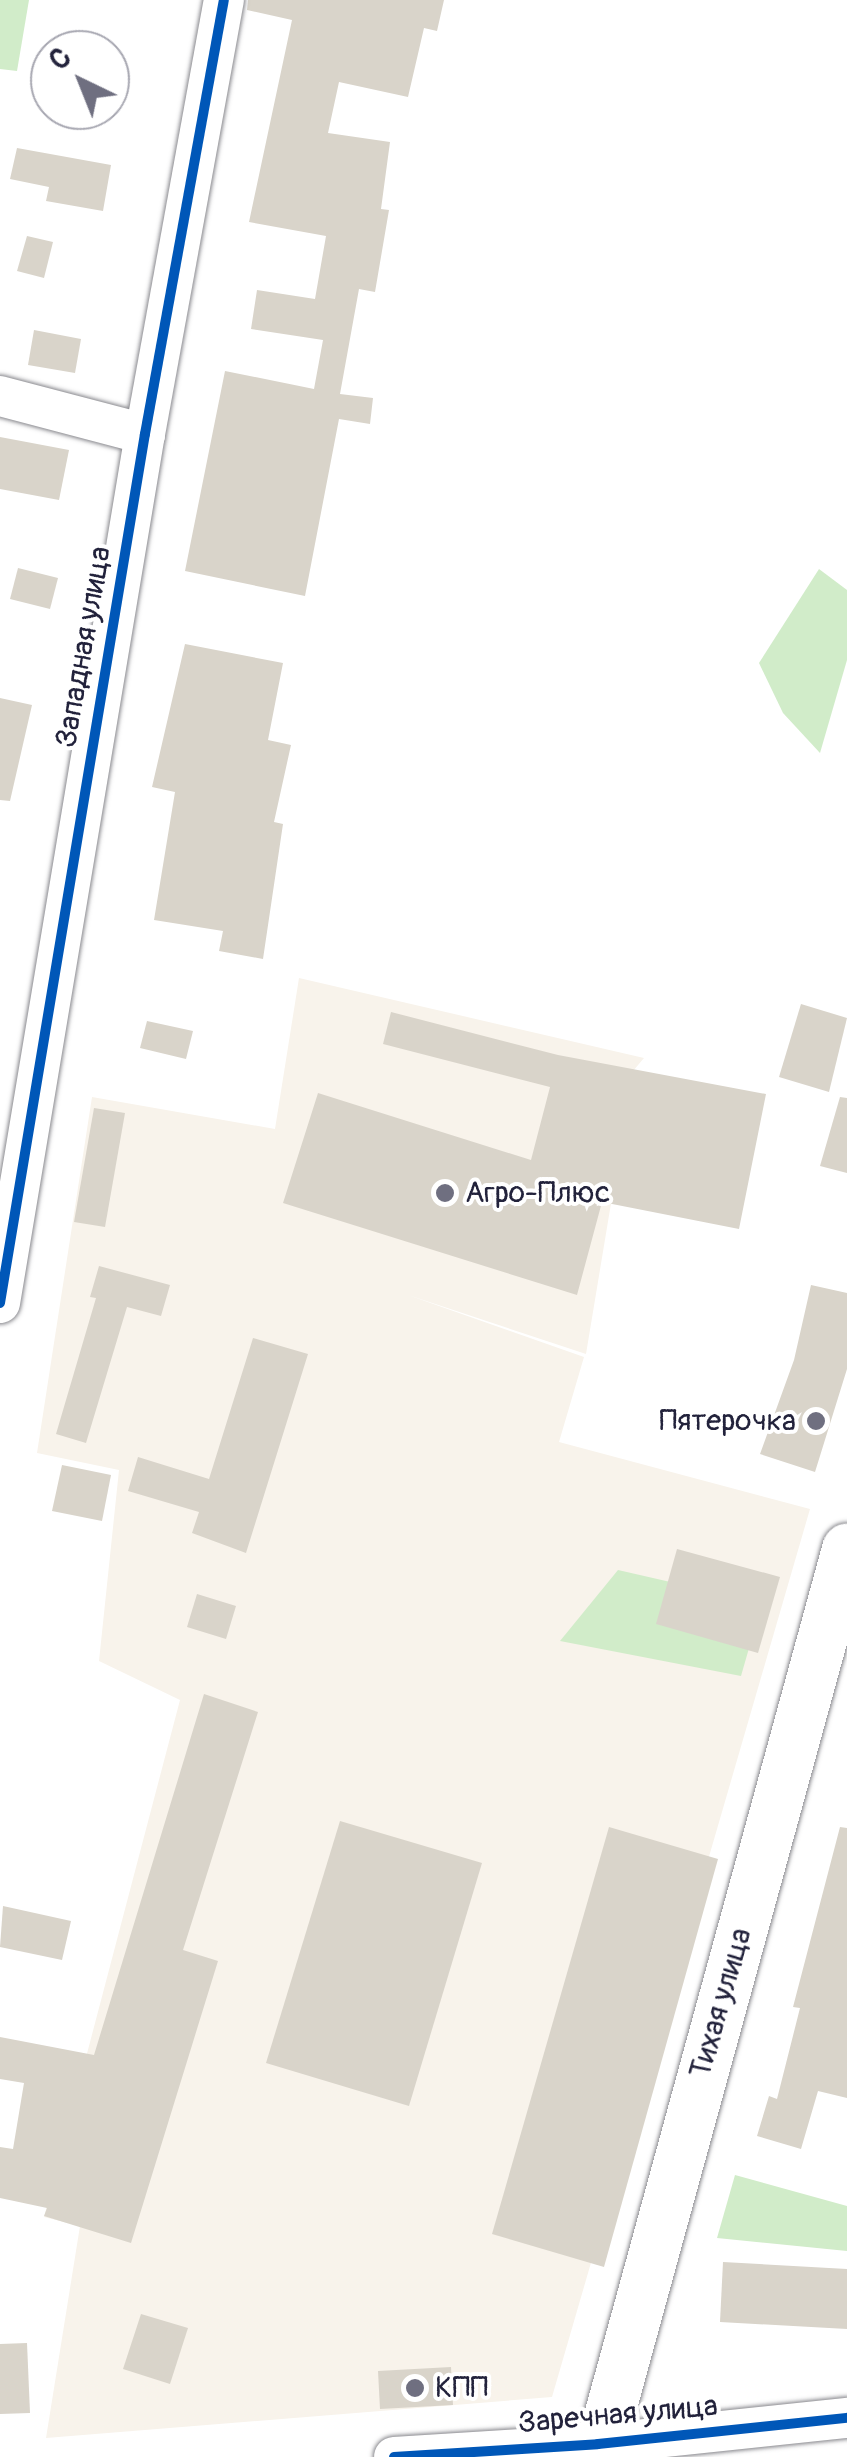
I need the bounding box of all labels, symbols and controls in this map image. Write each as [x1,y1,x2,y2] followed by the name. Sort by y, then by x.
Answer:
[30,30,130,130] north arrow
[42,40,79,78] text: С
[49,544,119,750] street label: Западная улица
[465,1175,610,1211] place label: Агро-Плюс
[434,1182,456,1204] marker: Агро-Плюс
[659,1403,796,1439] place label: Пятерочка
[805,1410,827,1432] marker: Пятерочка
[682,1924,760,2082] street label: Тихая улица
[435,2370,488,2406] place label: КПП
[404,2377,426,2399] marker: КПП
[517,2388,719,2442] street label: Заречная улица

